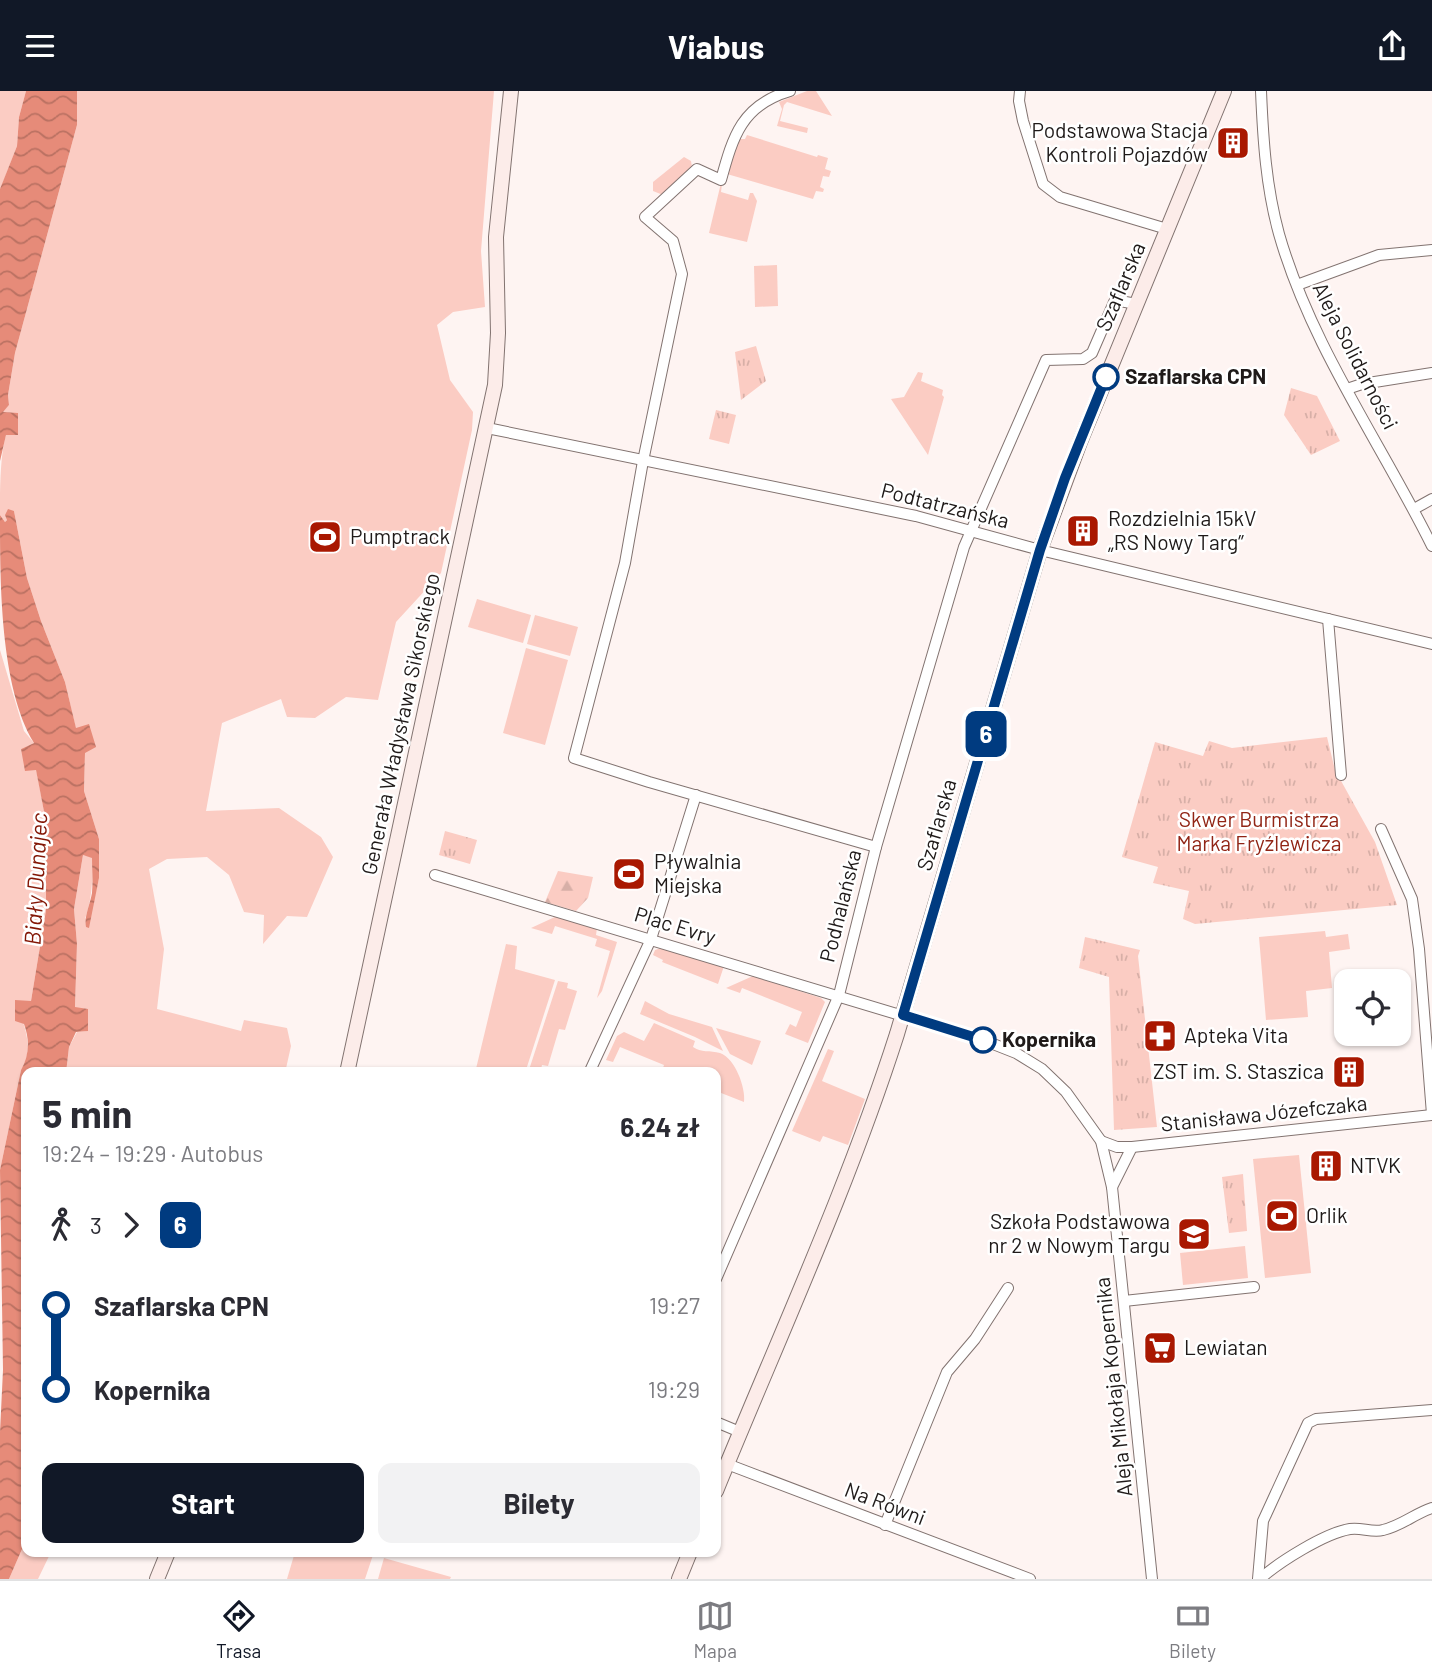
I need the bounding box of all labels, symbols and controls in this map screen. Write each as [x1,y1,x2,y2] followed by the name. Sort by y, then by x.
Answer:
[21,27,59,65] icon: menu
[668,27,764,65] text: Viabus
[1373,27,1411,65] icon: share
[1032,117,1208,166] place label: Podstawowa Stacja Kontroli Pojazdów
[1214,124,1252,162] building icon: Podstawowa Stacja Kontroli Pojazdów
[1090,238,1150,335] street label: Szaflarska
[1309,278,1404,433] street label: Aleja Solidarności
[1125,363,1266,388] place label: Szaflarska CPN
[1093,364,1119,390] marker: Szaflarska CPN
[879,477,1012,533] street label: Podtatrzańska
[1108,505,1256,554] place label: Rozdzielnia 15kV „RS Nowy Targ”
[1064,512,1102,550] building icon: Rozdzielnia 15kV „RS Nowy Targ”
[306,518,344,556] sports icon: Pumptrack
[350,523,450,548] place label: Pumptrack
[355,570,444,877] street label: Generała Władysława Sikorskiego
[963,711,1009,757] line badge: 6
[980,719,992,748] text: 6
[911,776,961,873] street label: Szaflarska
[1177,806,1341,855] park label: Skwer Burmistrza Marka Fryźlewicza
[18,812,52,946] water label: Biały Dunajec
[813,847,866,964] street label: Podhalańska
[654,848,741,897] place label: Pływalnia Miejska
[610,855,648,893] sports icon: Pływalnia Miejska
[632,900,719,949] street label: Plac Evry
[1334,969,1411,1046] map controls
[1334,969,1411,1046] button: locate
[1141,1017,1179,1055] pharmacy icon: Apteka Vita
[1184,1022,1288,1047] place label: Apteka Vita
[1002,1026,1096,1051] place label: Kopernika
[970,1027,996,1053] marker: Kopernika
[1330,1053,1368,1091] building icon: ZST im. S. Staszica
[1153,1058,1324,1083] place label: ZST im. S. Staszica
[1159,1089,1368,1136] street label: Stanisława Józefczaka
[42,1090,132,1136] text: 5 min
[620,1111,700,1142] text: 6.24 zł
[42,1139,263,1167] text: 19:24 – 19:29 · Autobus
[1307,1147,1345,1185] building icon: NTVK
[1350,1152,1401,1177] place label: NTVK
[1263,1197,1301,1235] sports icon: Orlik
[1306,1202,1347,1227] place label: Orlik
[42,1206,80,1244] icon: walk
[112,1206,150,1244] icon: forward
[988,1208,1170,1257] place label: Szkoła Podstawowa nr 2 w Nowym Targu
[174,1210,187,1239] text: 6
[90,1211,102,1239] text: 3
[1175,1215,1213,1253] school or university icon: Szkoła Podstawowa nr 2 w Nowym Targu
[1089,1276,1136,1498] street label: Aleja Mikołaja Kopernika
[94,1290,269,1321] text: Szaflarska CPN
[649,1291,700,1319] text: 19:27
[1141,1329,1179,1367] supermarket icon: Lewiatan
[1184,1334,1268,1359] place label: Lewiatan
[94,1374,211,1405] text: Kopernika
[648,1375,700,1403] text: 19:29
[42,1463,364,1543] button: Start
[378,1463,700,1543] button: Bilety
[842,1476,929,1529] street label: Na Równi
[216,1597,261,1662] tab: Trasa
[693,1597,737,1662] tab: Mapa
[1169,1597,1216,1662] tab: Bilety

